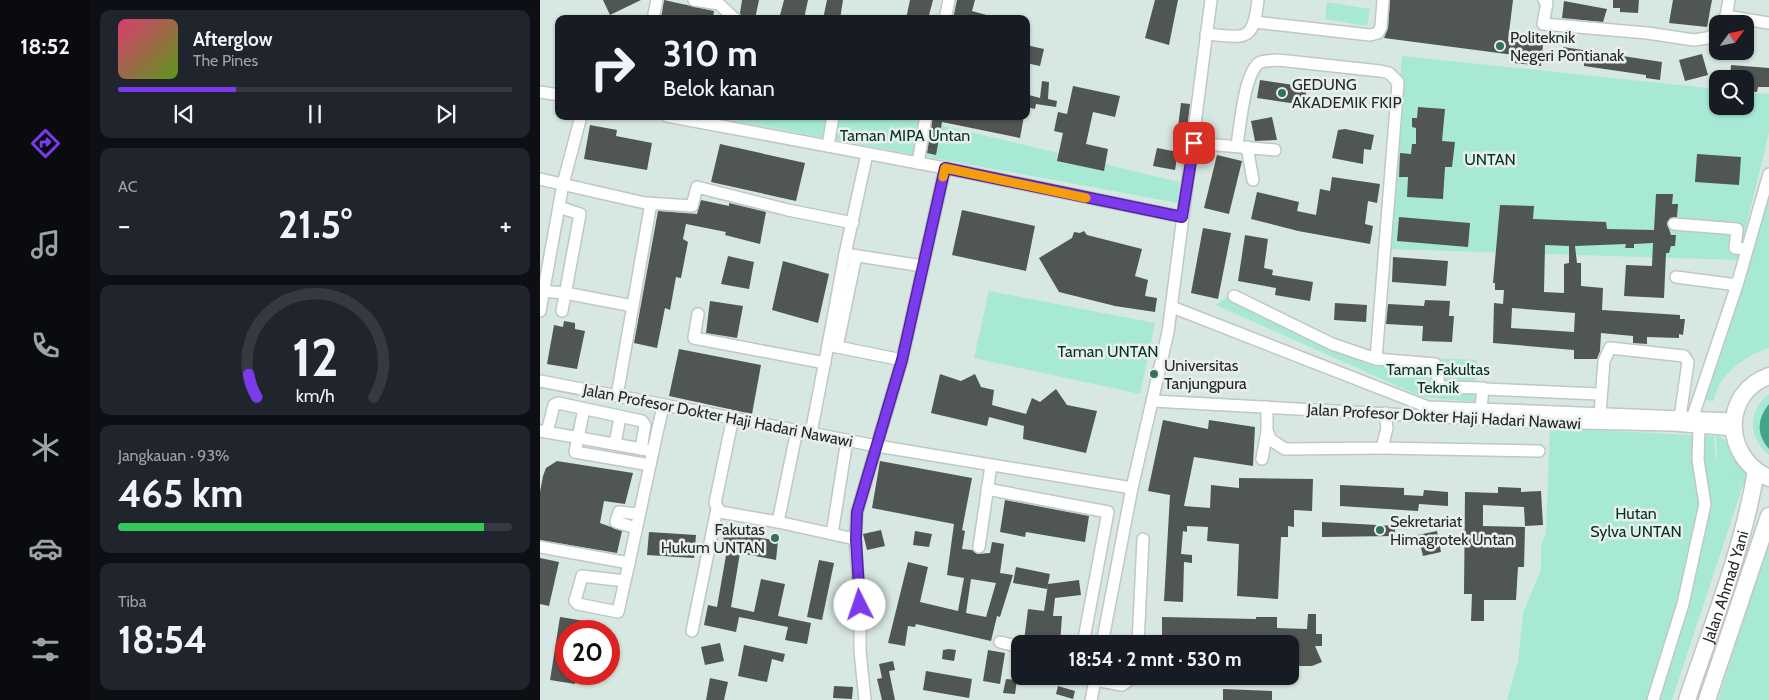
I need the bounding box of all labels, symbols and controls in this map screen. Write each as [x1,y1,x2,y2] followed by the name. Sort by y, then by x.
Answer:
[1709,15,1754,60] north arrow
[1709,15,1754,115] map controls
[193,28,273,51] text: Afterglow
[1510,28,1625,65] place label: Politeknik Negeri Pontianak
[663,32,758,75] text: 310 m
[20,33,70,60] text: 18:52
[580,35,645,100] icon: right
[1494,40,1506,52] marker: Politeknik Negeri Pontianak
[193,51,258,70] text: The Pines
[1709,70,1754,115] button: search
[663,75,775,102] text: Belok kanan
[1292,75,1402,112] place label: GEDUNG AKADEMIK FKIP
[1276,87,1288,99] marker: GEDUNG AKADEMIK FKIP
[170,100,198,128] icon: previous
[301,100,329,128] icon: pause
[432,100,460,128] icon: next
[1173,122,1215,164] pin
[28,126,63,161] icon: directions
[840,126,970,145] park label: Taman MIPA Untan
[1180,129,1208,157] icon: arrive
[1464,150,1516,169] park label: UNTAN
[118,177,138,196] text: AC
[278,201,352,248] text: 21.5°
[118,208,130,242] text: −
[500,208,512,242] text: +
[28,227,63,262] icon: music
[292,326,338,389] text: 12
[28,328,63,363] icon: phone
[1057,342,1159,361] park label: Taman UNTAN
[1164,356,1247,393] place label: Universitas Tanjungpura
[1386,360,1490,397] park label: Taman Fakultas Teknik
[1148,368,1160,380] marker: Universitas Tanjungpura
[580,380,854,451] street label: Jalan Profesor Dokter Haji Hadari Nawawi
[295,385,335,406] text: km/h
[1305,400,1582,433] street label: Jalan Profesor Dokter Haji Hadari Nawawi
[28,430,63,465] icon: climate
[118,446,229,465] text: Jangkauan · 93%
[118,470,243,517] text: 465 km
[1590,504,1682,541] park label: Hutan Sylva UNTAN
[1390,512,1514,549] place label: Sekretariat Himagrotek Untan
[661,520,765,557] place label: Fakutas Hukum UNTAN
[1374,524,1386,536] marker: Sekretariat Himagrotek Untan
[1698,528,1752,646] street label: Jalan Ahmad Yani
[28,531,63,566] icon: car
[769,532,781,544] marker: Fakutas Hukum UNTAN
[833,578,885,630] position arrow
[118,592,146,611] text: Tiba
[118,616,207,663] text: 18:54
[555,620,620,685] speed limit sign: 20
[28,632,63,667] icon: filters
[1068,648,1242,671] text: 18:54 · 2 mnt · 530 m

